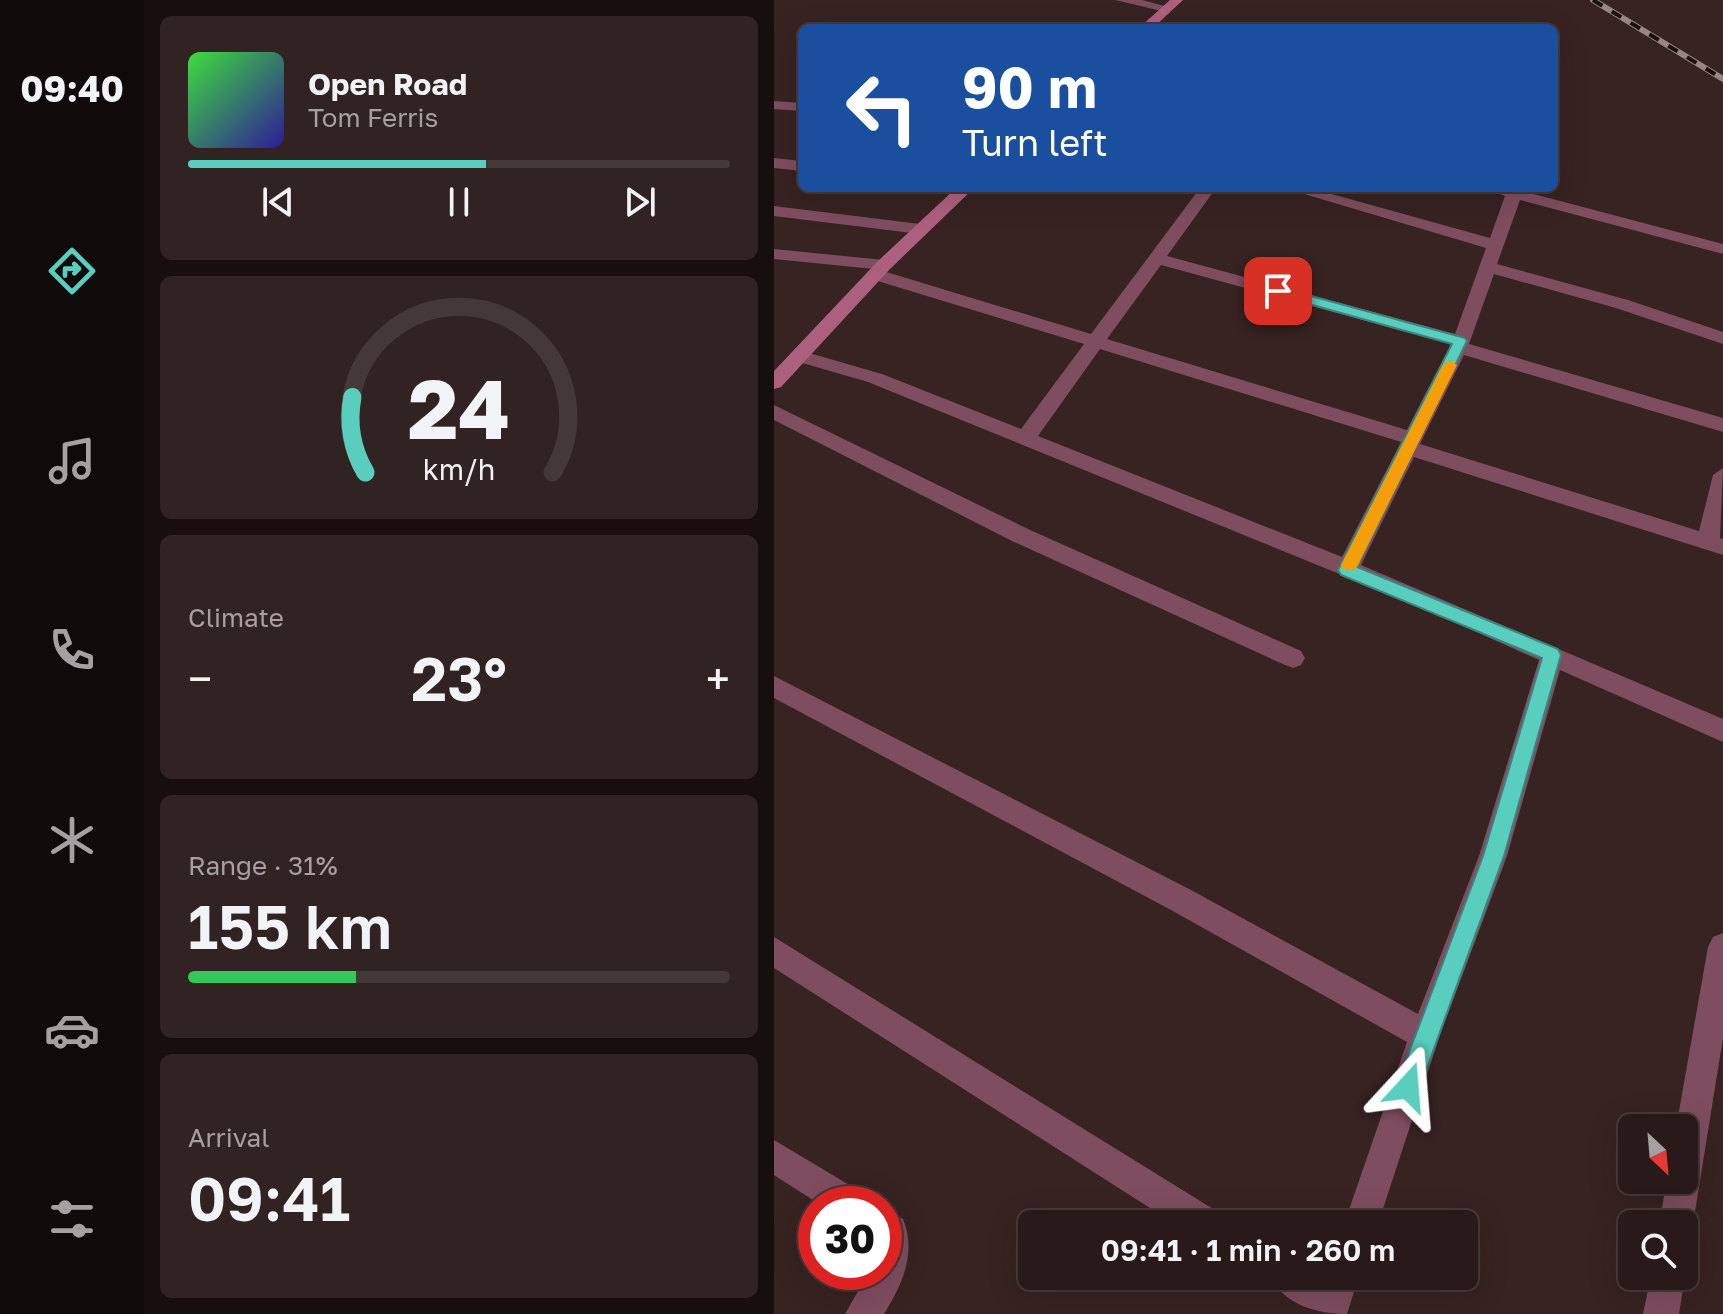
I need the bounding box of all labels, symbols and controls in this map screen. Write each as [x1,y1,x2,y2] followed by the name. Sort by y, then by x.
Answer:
[962,53,1097,120] text: 90 m
[830,56,934,160] icon: left
[308,66,467,102] text: Open Road
[20,67,124,110] text: 09:40
[308,102,438,133] text: Tom Ferris
[962,121,1108,164] text: Turn left
[256,180,300,224] icon: previous
[437,180,481,224] icon: pause
[618,180,662,224] icon: next
[44,243,100,299] icon: directions
[1244,257,1312,325] pin
[1256,269,1300,313] icon: arrive
[408,357,510,457] text: 24
[44,433,100,489] icon: music
[423,453,495,487] text: km/h
[188,602,284,633] text: Climate
[44,622,100,678] icon: phone
[411,642,507,714] text: 23°
[188,652,212,705] text: −
[706,652,730,705] text: +
[44,812,100,868] icon: climate
[188,850,338,881] text: Range · 31%
[188,890,392,962] text: 155 km
[44,1002,100,1058] icon: car
[1366,1045,1450,1129] position arrow
[1618,1114,1698,1194] north arrow
[1618,1114,1698,1290] map controls
[188,1122,269,1153] text: Arrival
[188,1162,350,1234] text: 09:41
[798,1186,902,1290] speed limit sign: 30
[44,1191,100,1247] icon: filters
[1618,1210,1698,1290] button: search
[1101,1232,1395,1268] text: 09:41 · 1 min · 260 m

